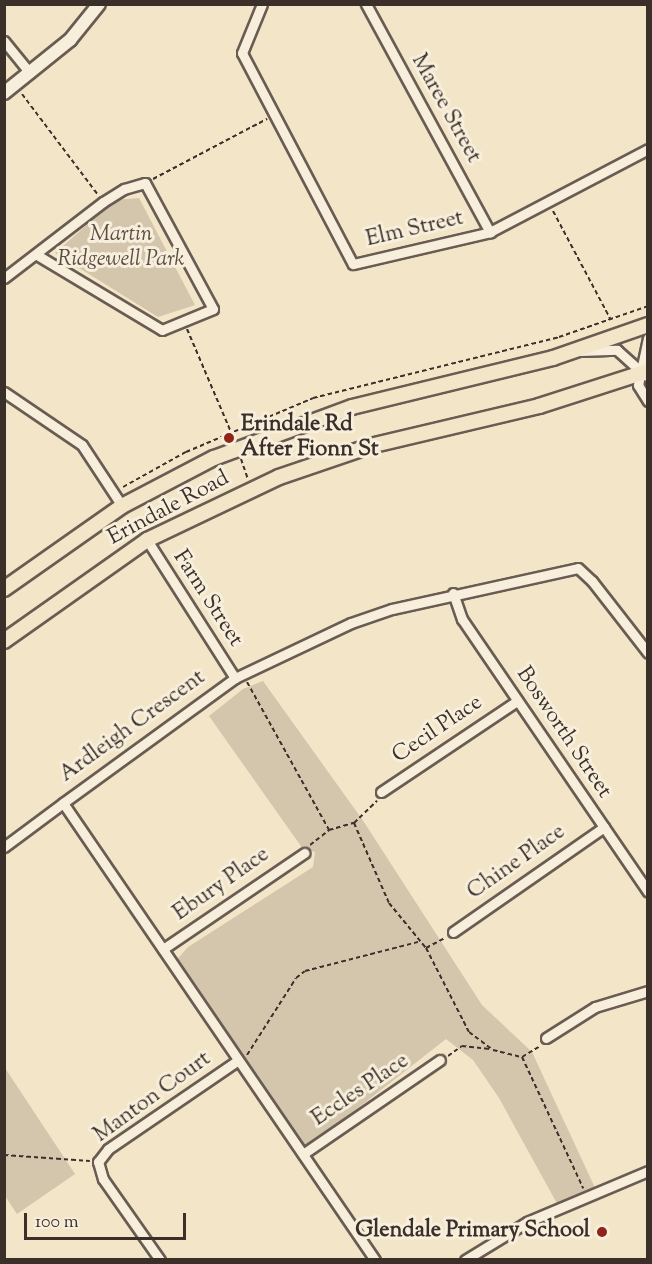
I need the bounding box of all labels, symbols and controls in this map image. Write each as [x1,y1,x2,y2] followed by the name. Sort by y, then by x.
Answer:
[404,50,486,168] street label: Maree Street
[364,206,466,254] street label: Elm Street
[58,222,184,274] park label: Martin Ridgewell Park
[241,412,379,464] place label: Erindale Rd After Fionn St
[222,431,236,445] marker: Erindale Rd After Fionn St
[104,466,234,552] street label: Erindale Road
[166,546,248,652] street label: Farm Street
[509,662,617,804] street label: Bosworth Street
[55,665,211,789] street label: Ardleigh Crescent
[388,690,488,770] street label: Cecil Place
[463,820,571,906] street label: Chine Place
[169,842,275,928] street label: Ebury Place
[89,1047,217,1149] street label: Manton Court
[308,1049,414,1133] street label: Eccles Place
[27,1201,189,1239] scale bar
[35,1210,79,1236] text: 100 m
[355,1219,590,1245] place label: Glendale Primary School
[595,1225,609,1239] marker: Glendale Primary School

